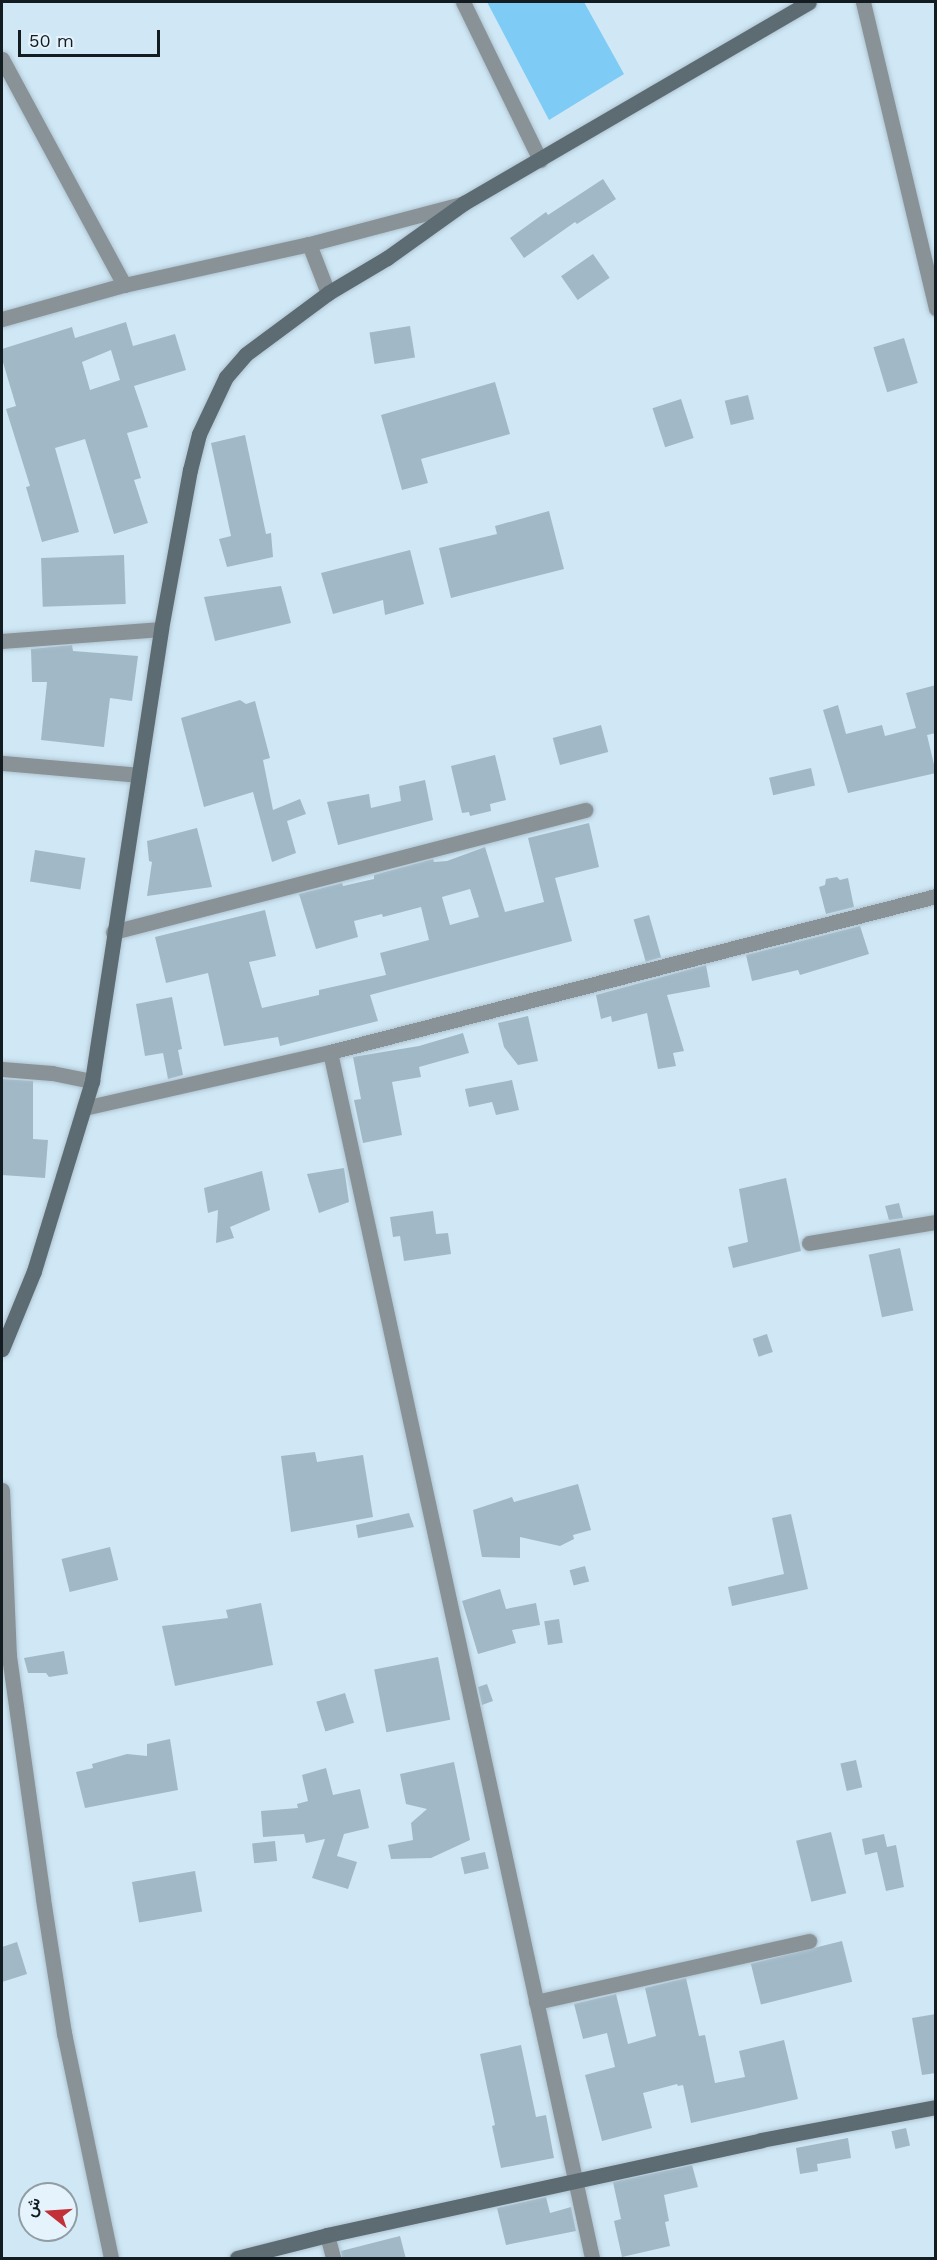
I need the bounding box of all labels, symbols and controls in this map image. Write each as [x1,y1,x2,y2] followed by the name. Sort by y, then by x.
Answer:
[21,18,164,56] scale bar
[29,30,74,51] text: 50 m
[18,2182,78,2242] north arrow
[20,2195,44,2219] text: ش

